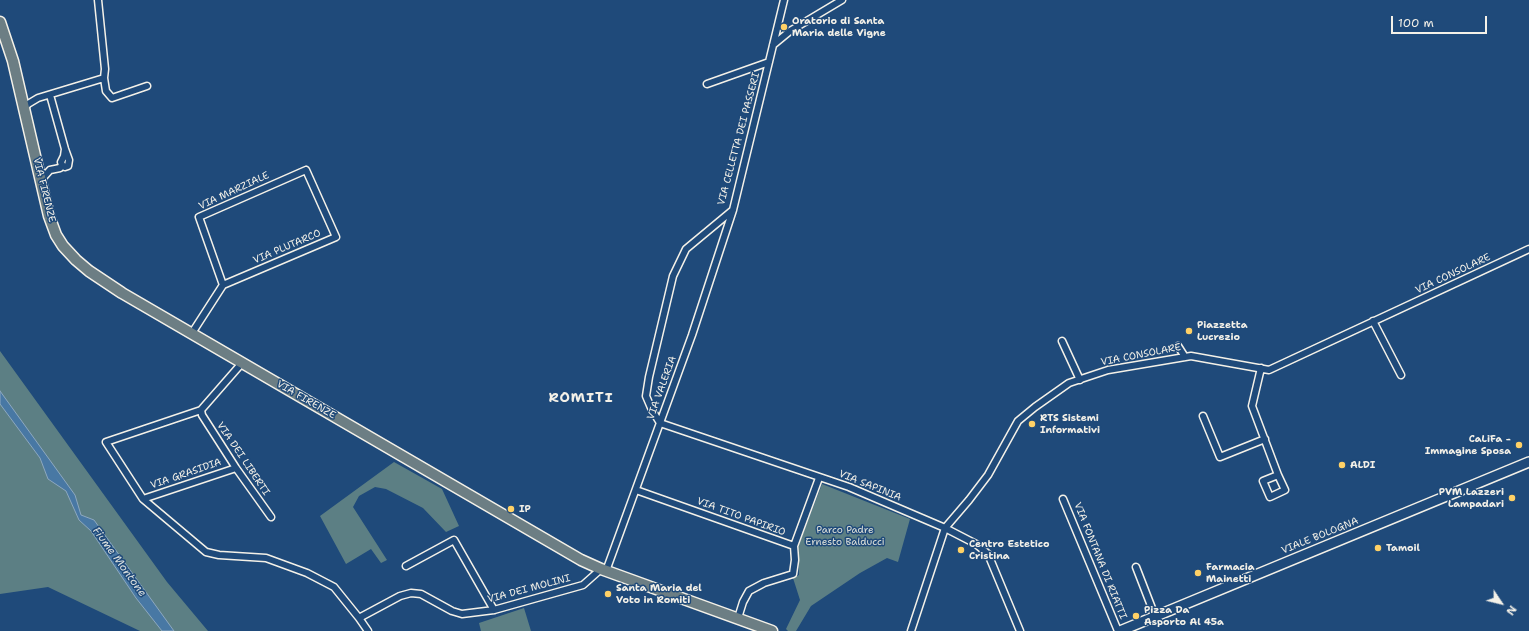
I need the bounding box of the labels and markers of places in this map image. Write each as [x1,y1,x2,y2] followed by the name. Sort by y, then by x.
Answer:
[792,15,886,38] place label: Oratorio di Santa Maria delle Vigne
[779,22,789,32] marker: Oratorio di Santa Maria delle Vigne
[1197,319,1247,342] place label: Piazzetta Lucrezio
[1184,326,1194,336] marker: Piazzetta Lucrezio
[1040,412,1100,436] place label: RTS Sistemi Informativi
[1027,419,1037,429] marker: RTS Sistemi Informativi
[1425,433,1511,456] place label: CaLiFa - Immagine Sposa
[1514,440,1524,450] marker: CaLiFa - Immagine Sposa
[1350,459,1375,471] place label: ALDI
[1337,460,1347,470] marker: ALDI
[1439,486,1504,510] place label: PVM Lazzeri Lampadari
[1507,493,1517,503] marker: PVM Lazzeri Lampadari
[519,503,531,515] place label: IP
[506,504,516,514] marker: IP
[969,538,1049,562] place label: Centro Estetico Cristina
[1386,542,1420,554] place label: Tamoil
[1373,543,1383,553] marker: Tamoil
[956,545,966,555] marker: Centro Estetico Cristina
[1206,561,1255,584] place label: Farmacia Mainetti
[1193,568,1203,578] marker: Farmacia Mainetti
[616,582,702,606] place label: Santa Maria del Voto in Romiti
[603,589,613,599] marker: Santa Maria del Voto in Romiti
[1144,604,1224,628] place label: Pizza Da Asporto Al 45a
[1131,611,1141,621] marker: Pizza Da Asporto Al 45a

